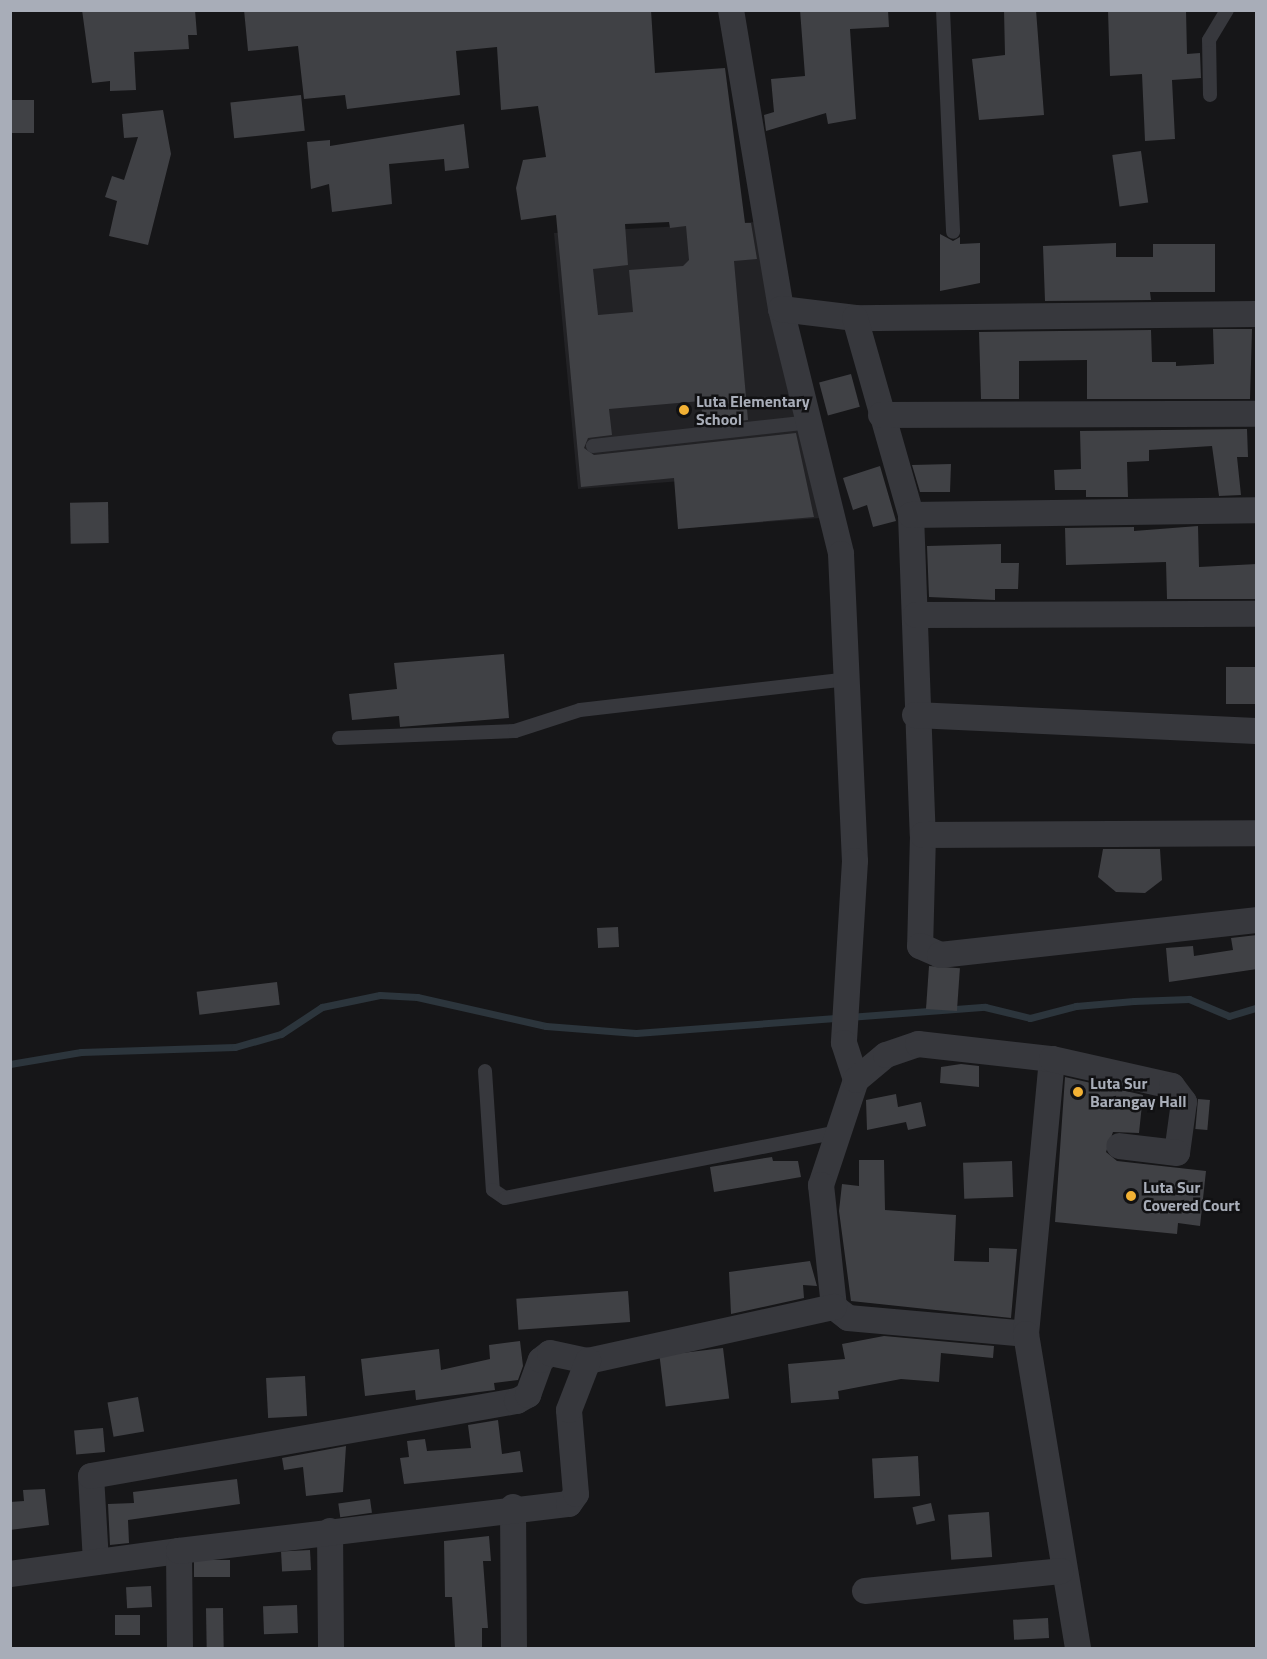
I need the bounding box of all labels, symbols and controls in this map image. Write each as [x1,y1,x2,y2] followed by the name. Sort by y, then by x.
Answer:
[696,391,810,429] place label: Luta Elementary School
[677,403,691,417] marker: Luta Elementary School
[1090,1073,1187,1111] place label: Luta Sur Barangay Hall
[1071,1085,1085,1099] marker: Luta Sur Barangay Hall
[1143,1177,1240,1215] place label: Luta Sur Covered Court
[1124,1189,1138,1203] marker: Luta Sur Covered Court

